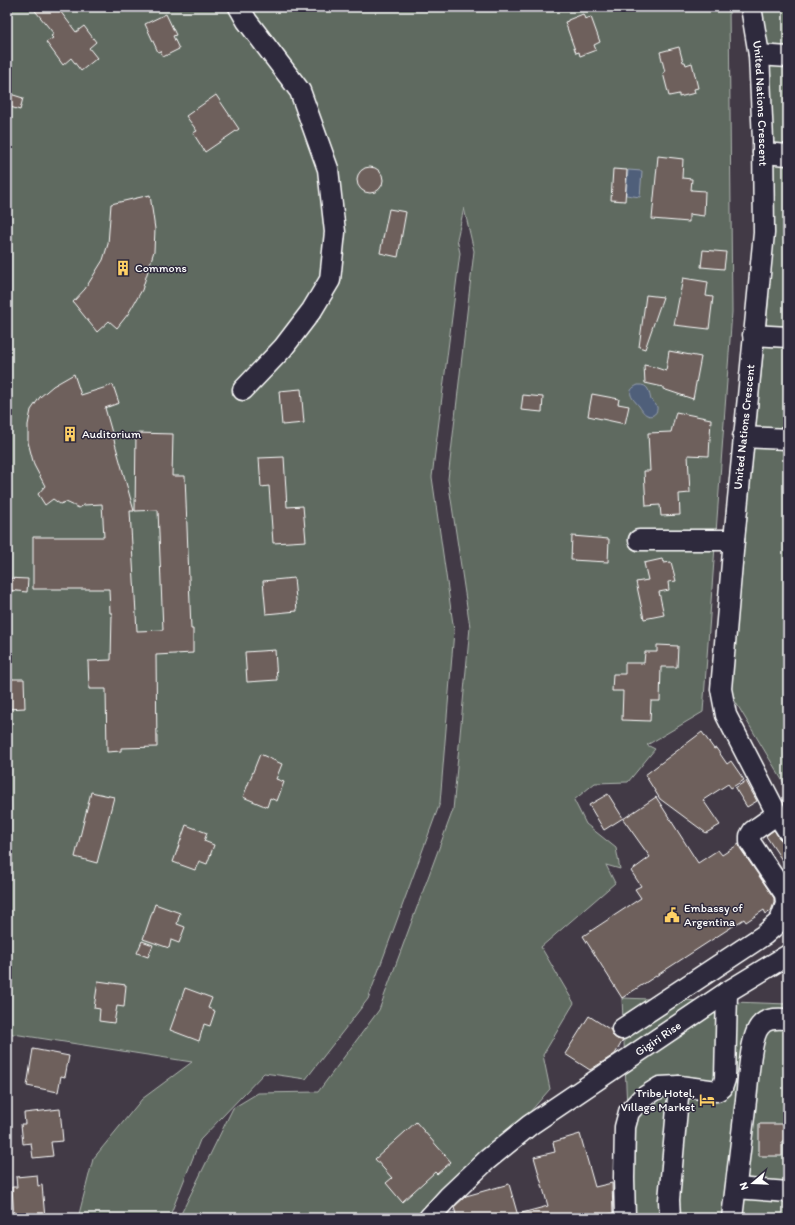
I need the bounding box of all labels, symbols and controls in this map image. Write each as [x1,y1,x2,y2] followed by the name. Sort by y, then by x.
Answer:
[750,39,770,167] street label: United Nations Crescent
[114,259,132,277] building icon: Commons
[135,261,187,275] place label: Commons
[730,363,758,490] street label: United Nations Crescent
[61,425,79,443] building icon: Auditorium
[82,427,141,441] place label: Auditorium
[684,901,743,929] place label: Embassy of Argentina
[663,906,681,924] public building icon: Embassy of Argentina
[632,1018,684,1059] street label: Gigiri Rise
[621,1086,695,1114] place label: Tribe Hotel, Village Market
[698,1091,716,1109] hotel icon: Tribe Hotel, Village Market
[733,1163,773,1203] north arrow
[737,1180,751,1192] text: N

